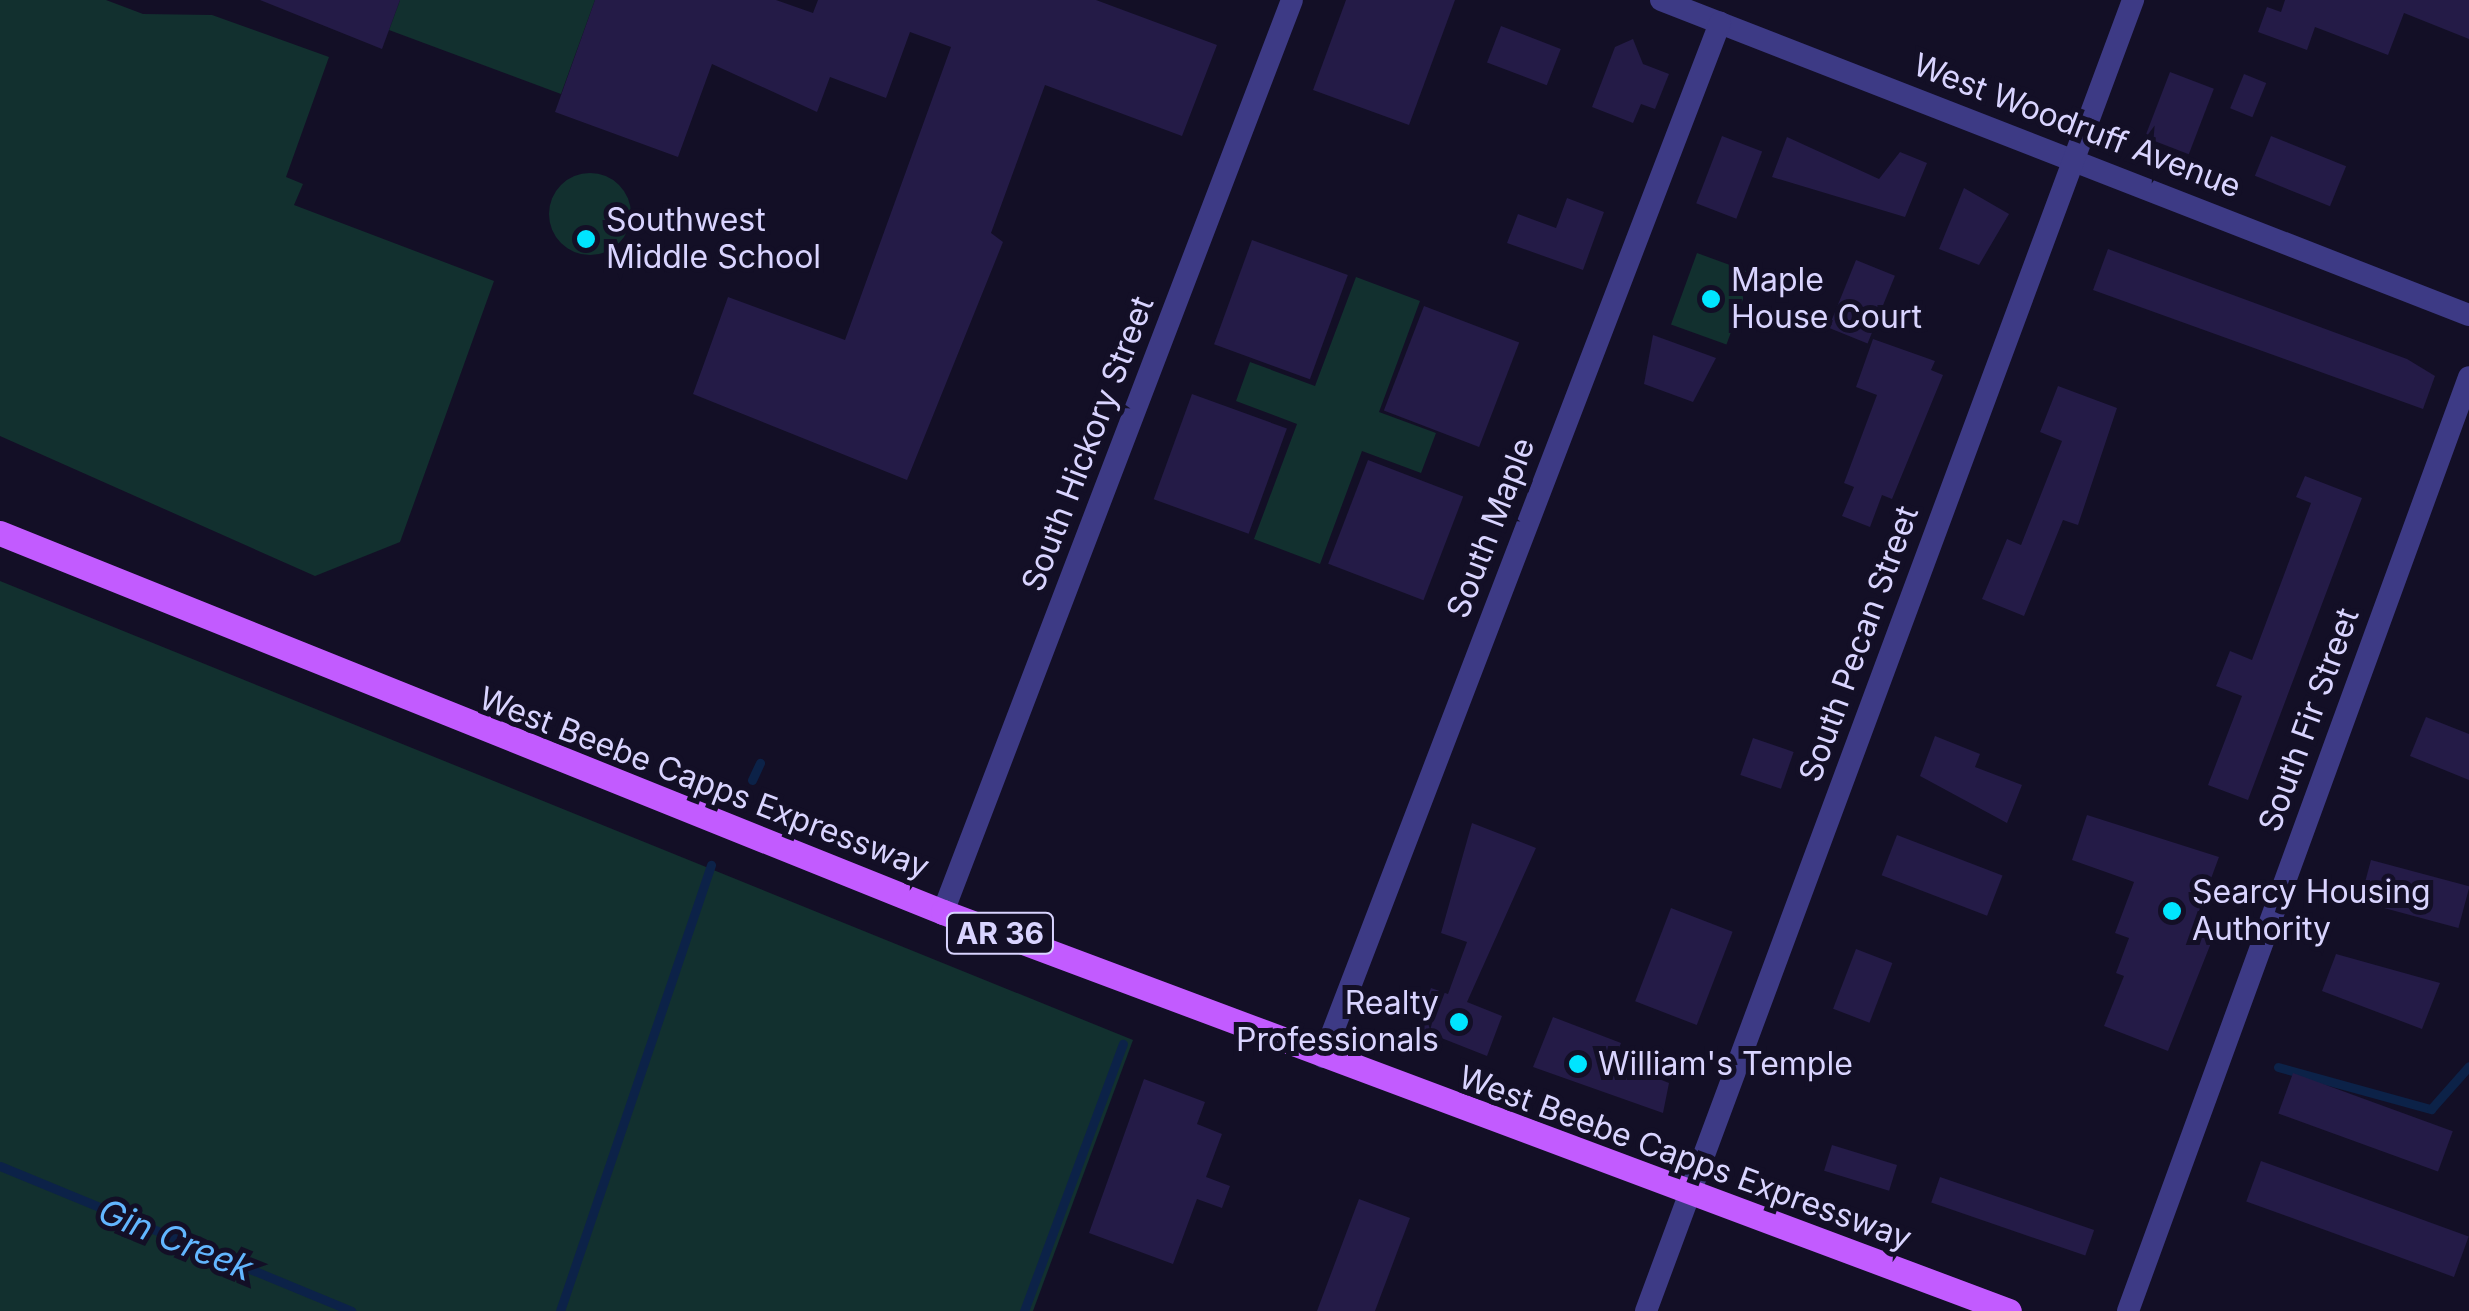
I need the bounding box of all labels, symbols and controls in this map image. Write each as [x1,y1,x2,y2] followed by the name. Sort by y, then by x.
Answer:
[1908,46,2246,206] street label: West Woodruff Avenue
[606,202,821,277] place label: Southwest Middle School
[575,228,597,250] marker: Southwest Middle School
[1731,262,1922,337] place label: Maple House Court
[1700,288,1722,310] marker: Maple House Court
[1014,291,1162,597] street label: South Hickory Street
[1439,432,1543,624] street label: South Maple
[1791,501,1927,787] street label: South Pecan Street
[2251,603,2367,837] street label: South Fir Street
[474,679,934,887] street label: West Beebe Capps Expressway
[2192,874,2431,949] place label: Searcy Housing Authority
[2161,900,2183,922] marker: Searcy Housing Authority
[945,908,1055,958] road number: AR 36
[1236,985,1439,1060] place label: Realty Professionals
[1448,1011,1470,1033] marker: Realty Professionals
[1598,1045,1853,1083] place label: William's Temple
[1567,1053,1589,1075] marker: William's Temple
[1453,1058,1917,1258] street label: West Beebe Capps Expressway
[93,1189,259,1289] water label: Gin Creek

